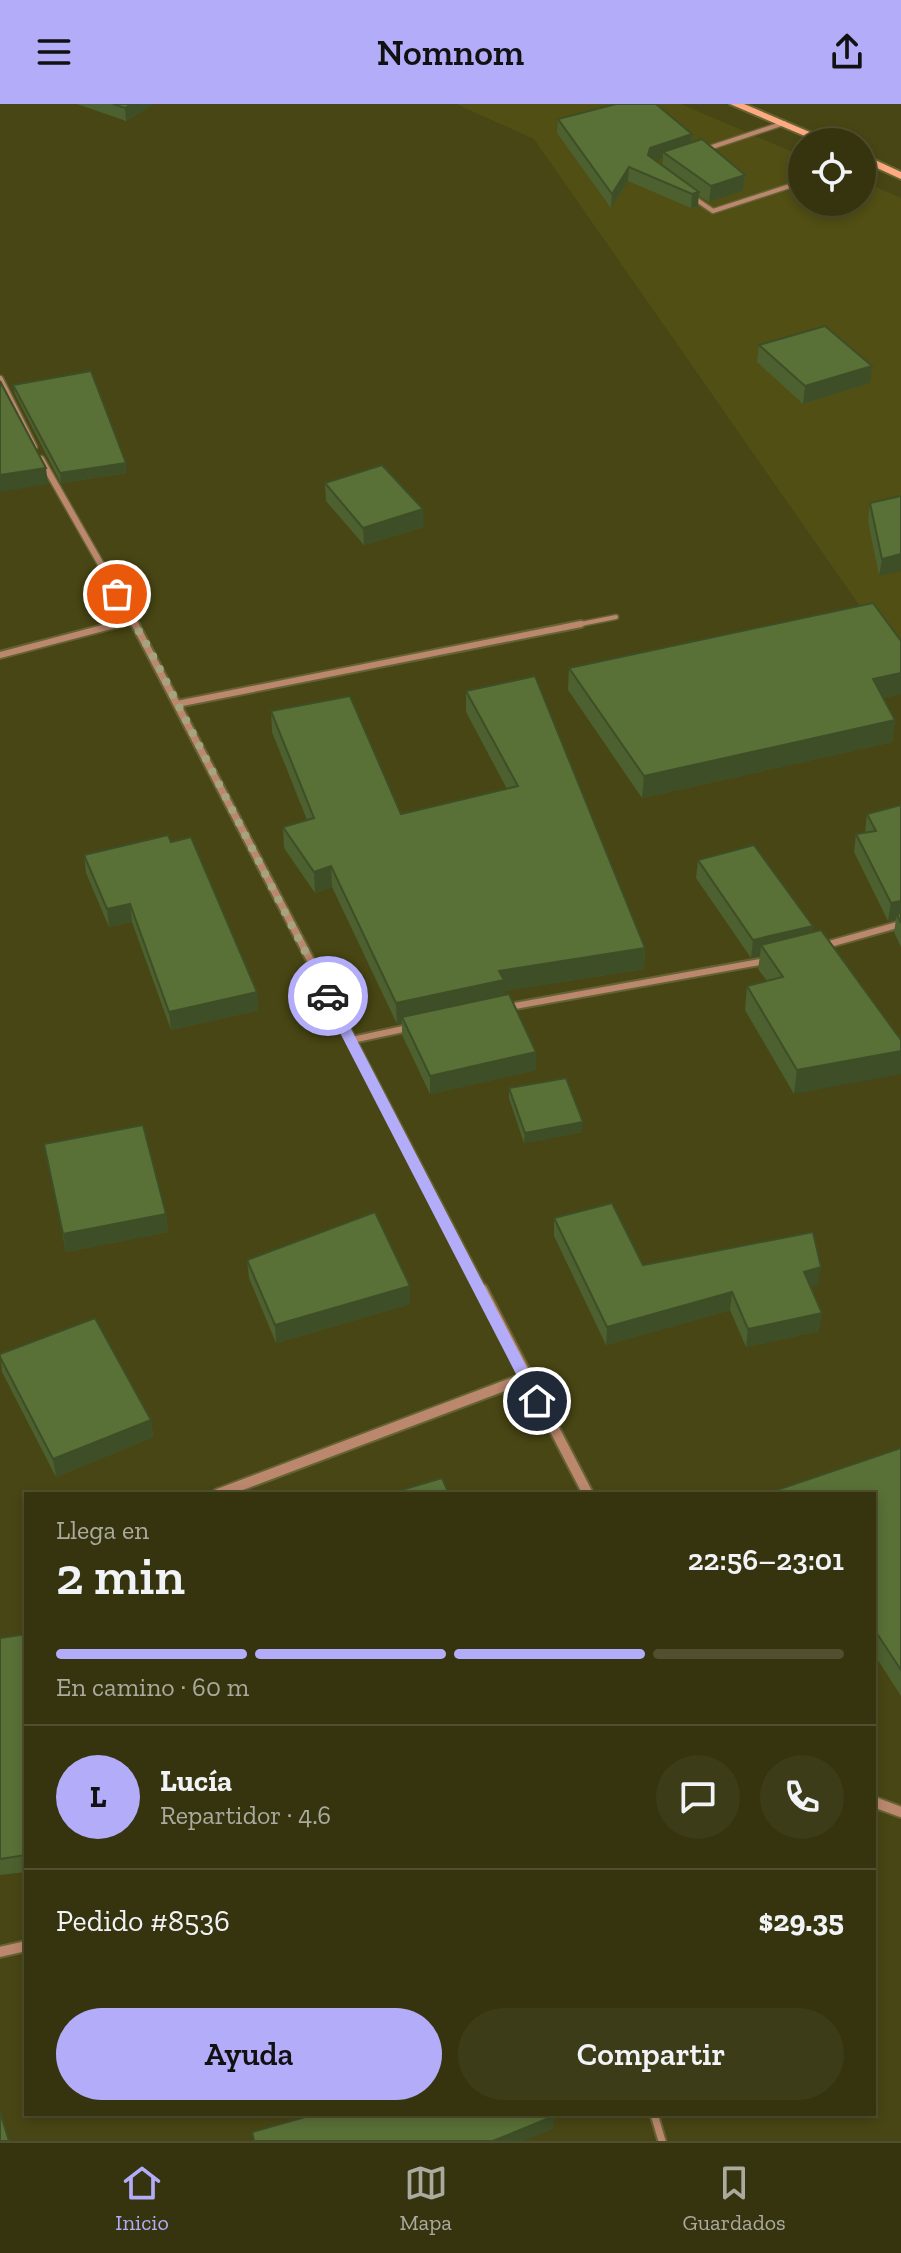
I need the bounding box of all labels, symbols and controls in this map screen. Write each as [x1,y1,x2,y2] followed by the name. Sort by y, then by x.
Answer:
[32,30,76,74] icon: menu
[825,30,869,74] icon: share
[377,31,524,74] text: Nomnom
[788,128,876,216] map controls
[788,128,876,216] button: locate
[83,560,151,628] pin
[95,572,139,616] icon: bag
[288,956,368,1036] courier
[306,974,350,1018] icon: car
[503,1367,571,1435] pin
[515,1379,559,1423] icon: home
[56,1514,149,1546] text: Llega en
[688,1542,844,1578] text: 22:56–23:01
[56,1545,185,1607] text: 2 min
[56,1671,249,1703] text: En camino · 60 m
[656,1755,740,1839] button: chat
[760,1755,844,1839] button: phone
[160,1763,232,1799] text: Lucía
[90,1779,106,1815] text: L
[160,1799,331,1831] text: Repartidor · 4.6
[56,1903,230,1939] text: Pedido #8536
[759,1903,844,1939] text: $29.35
[56,2008,442,2100] button: Ayuda
[458,2008,844,2100] button: Compartir
[115,2161,169,2236] tab: Inicio
[399,2161,452,2236] tab: Mapa
[683,2161,786,2236] tab: Guardados

